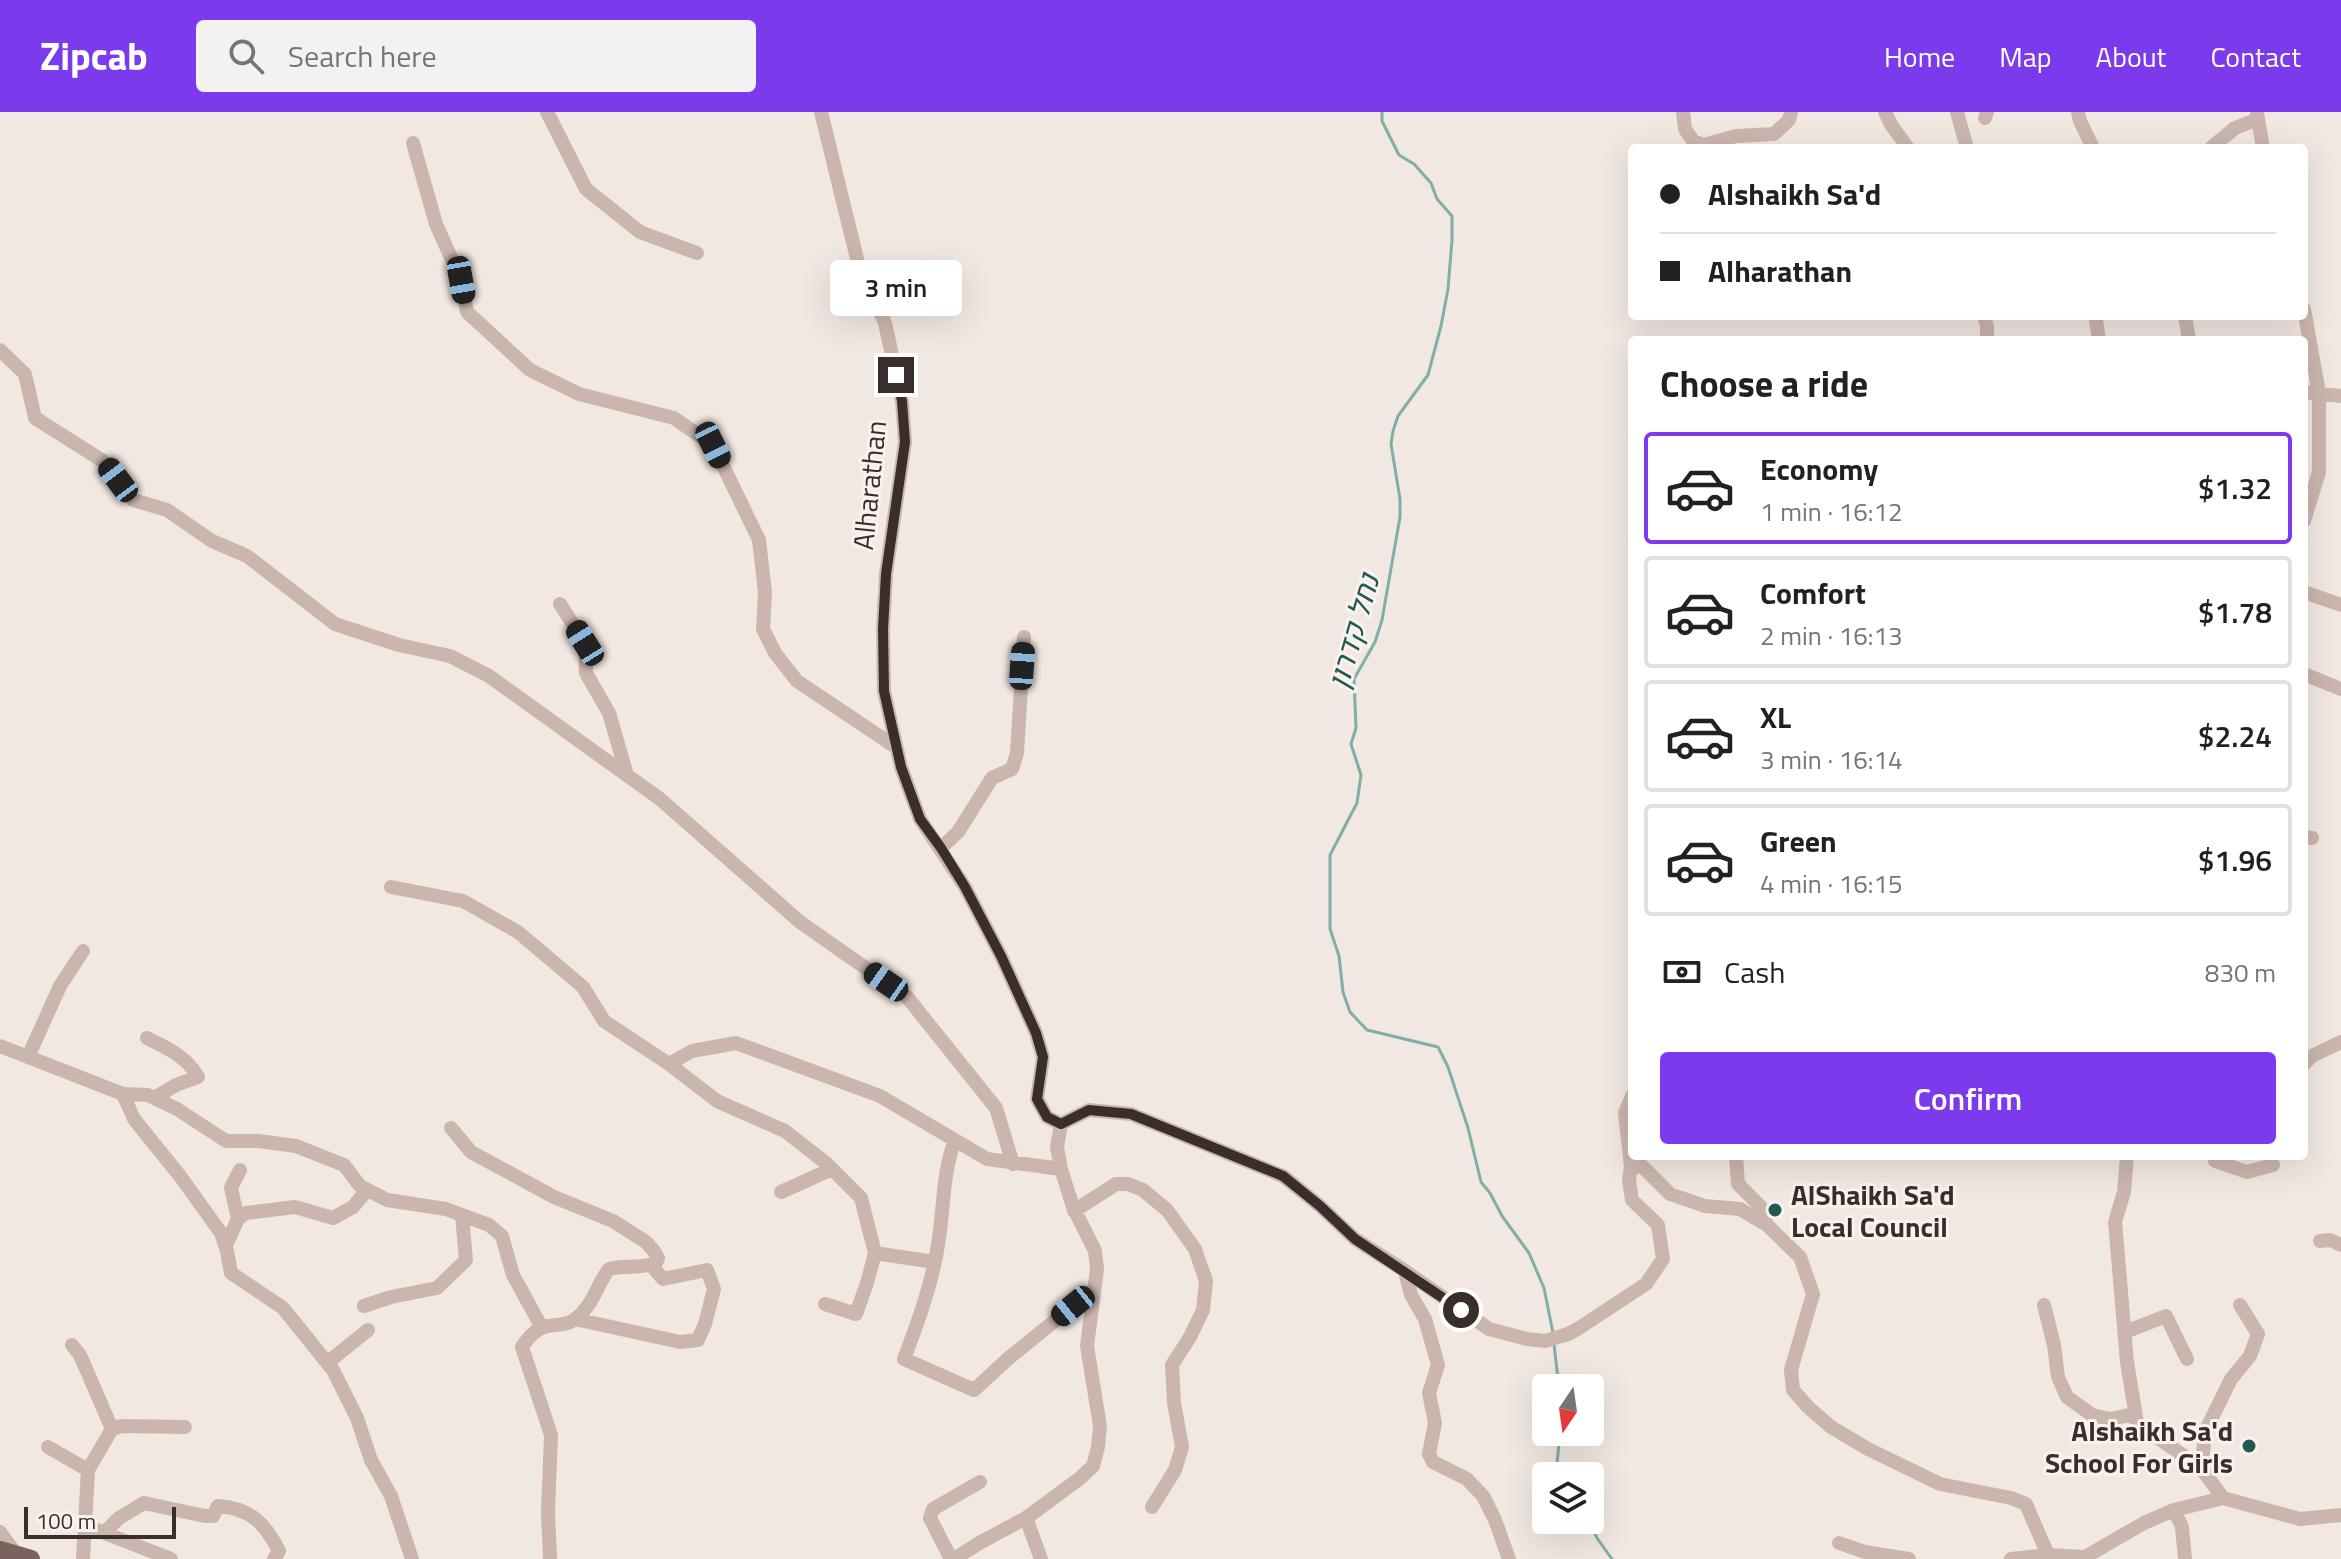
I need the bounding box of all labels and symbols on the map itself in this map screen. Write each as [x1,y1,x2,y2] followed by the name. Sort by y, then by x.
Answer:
[445,254,477,306] car
[830,259,962,315] callout: 3 min
[878,357,914,393] route end
[692,418,734,472] car
[841,418,897,552] street label: Alharathan
[94,454,142,506] car
[1315,566,1392,694] water label: נחל קדרון
[562,616,608,670] car
[1008,641,1036,691] car
[859,958,913,1006] car
[1791,1173,1955,1248] place label: AlShaikh Sa'd Local Council
[1766,1201,1784,1219] marker: AlShaikh Sa'd Local Council
[1047,1282,1099,1330] car
[1443,1292,1479,1328] route start
[1532,1374,1604,1446] north arrow
[2045,1409,2233,1484] place label: Alshaikh Sa'd School For Girls
[2240,1437,2258,1455] marker: Alshaikh Sa'd School For Girls
[24,1503,176,1539] scale bar

